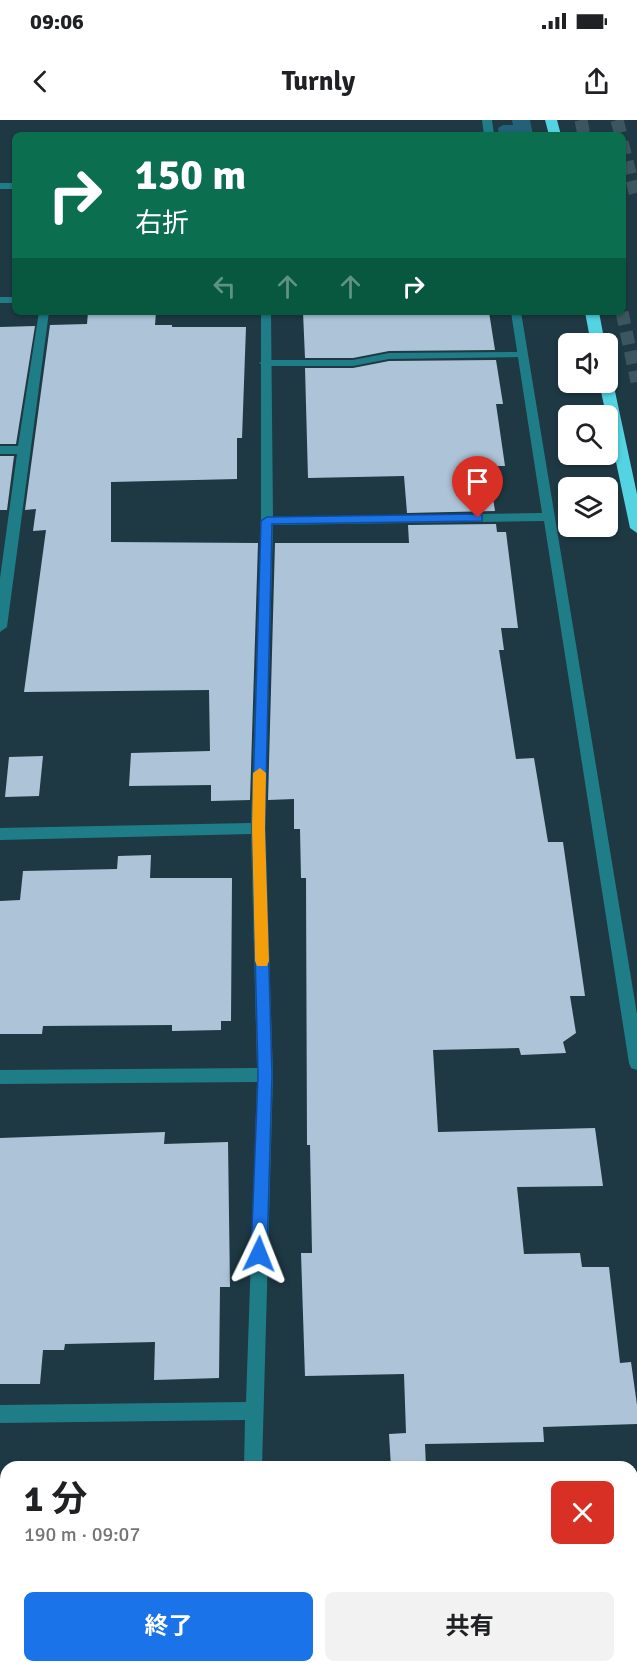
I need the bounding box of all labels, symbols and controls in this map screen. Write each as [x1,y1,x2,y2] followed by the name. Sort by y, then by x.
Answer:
[30,8,84,35] text: 09:06
[24,65,57,98] icon: back
[282,65,355,98] text: Turnly
[580,65,613,98] icon: share
[135,150,246,201] text: 150 m
[36,156,114,234] icon: right
[135,207,189,240] text: 右折
[208,270,241,303] icon: left
[271,270,304,303] icon: ahead
[334,270,367,303] icon: ahead
[397,270,430,303] icon: right
[558,333,618,537] map controls
[558,333,618,393] button: sound
[558,405,618,465] button: search
[452,456,503,518] pin
[461,465,494,498] icon: arrive
[558,477,618,537] button: layers
[227,1222,291,1286] position arrow
[24,1477,87,1522] text: 1 分
[551,1481,614,1544] button: close
[24,1522,140,1547] text: 190 m · 09:07
[24,1592,313,1661] button: 終了
[325,1592,614,1661] button: 共有

